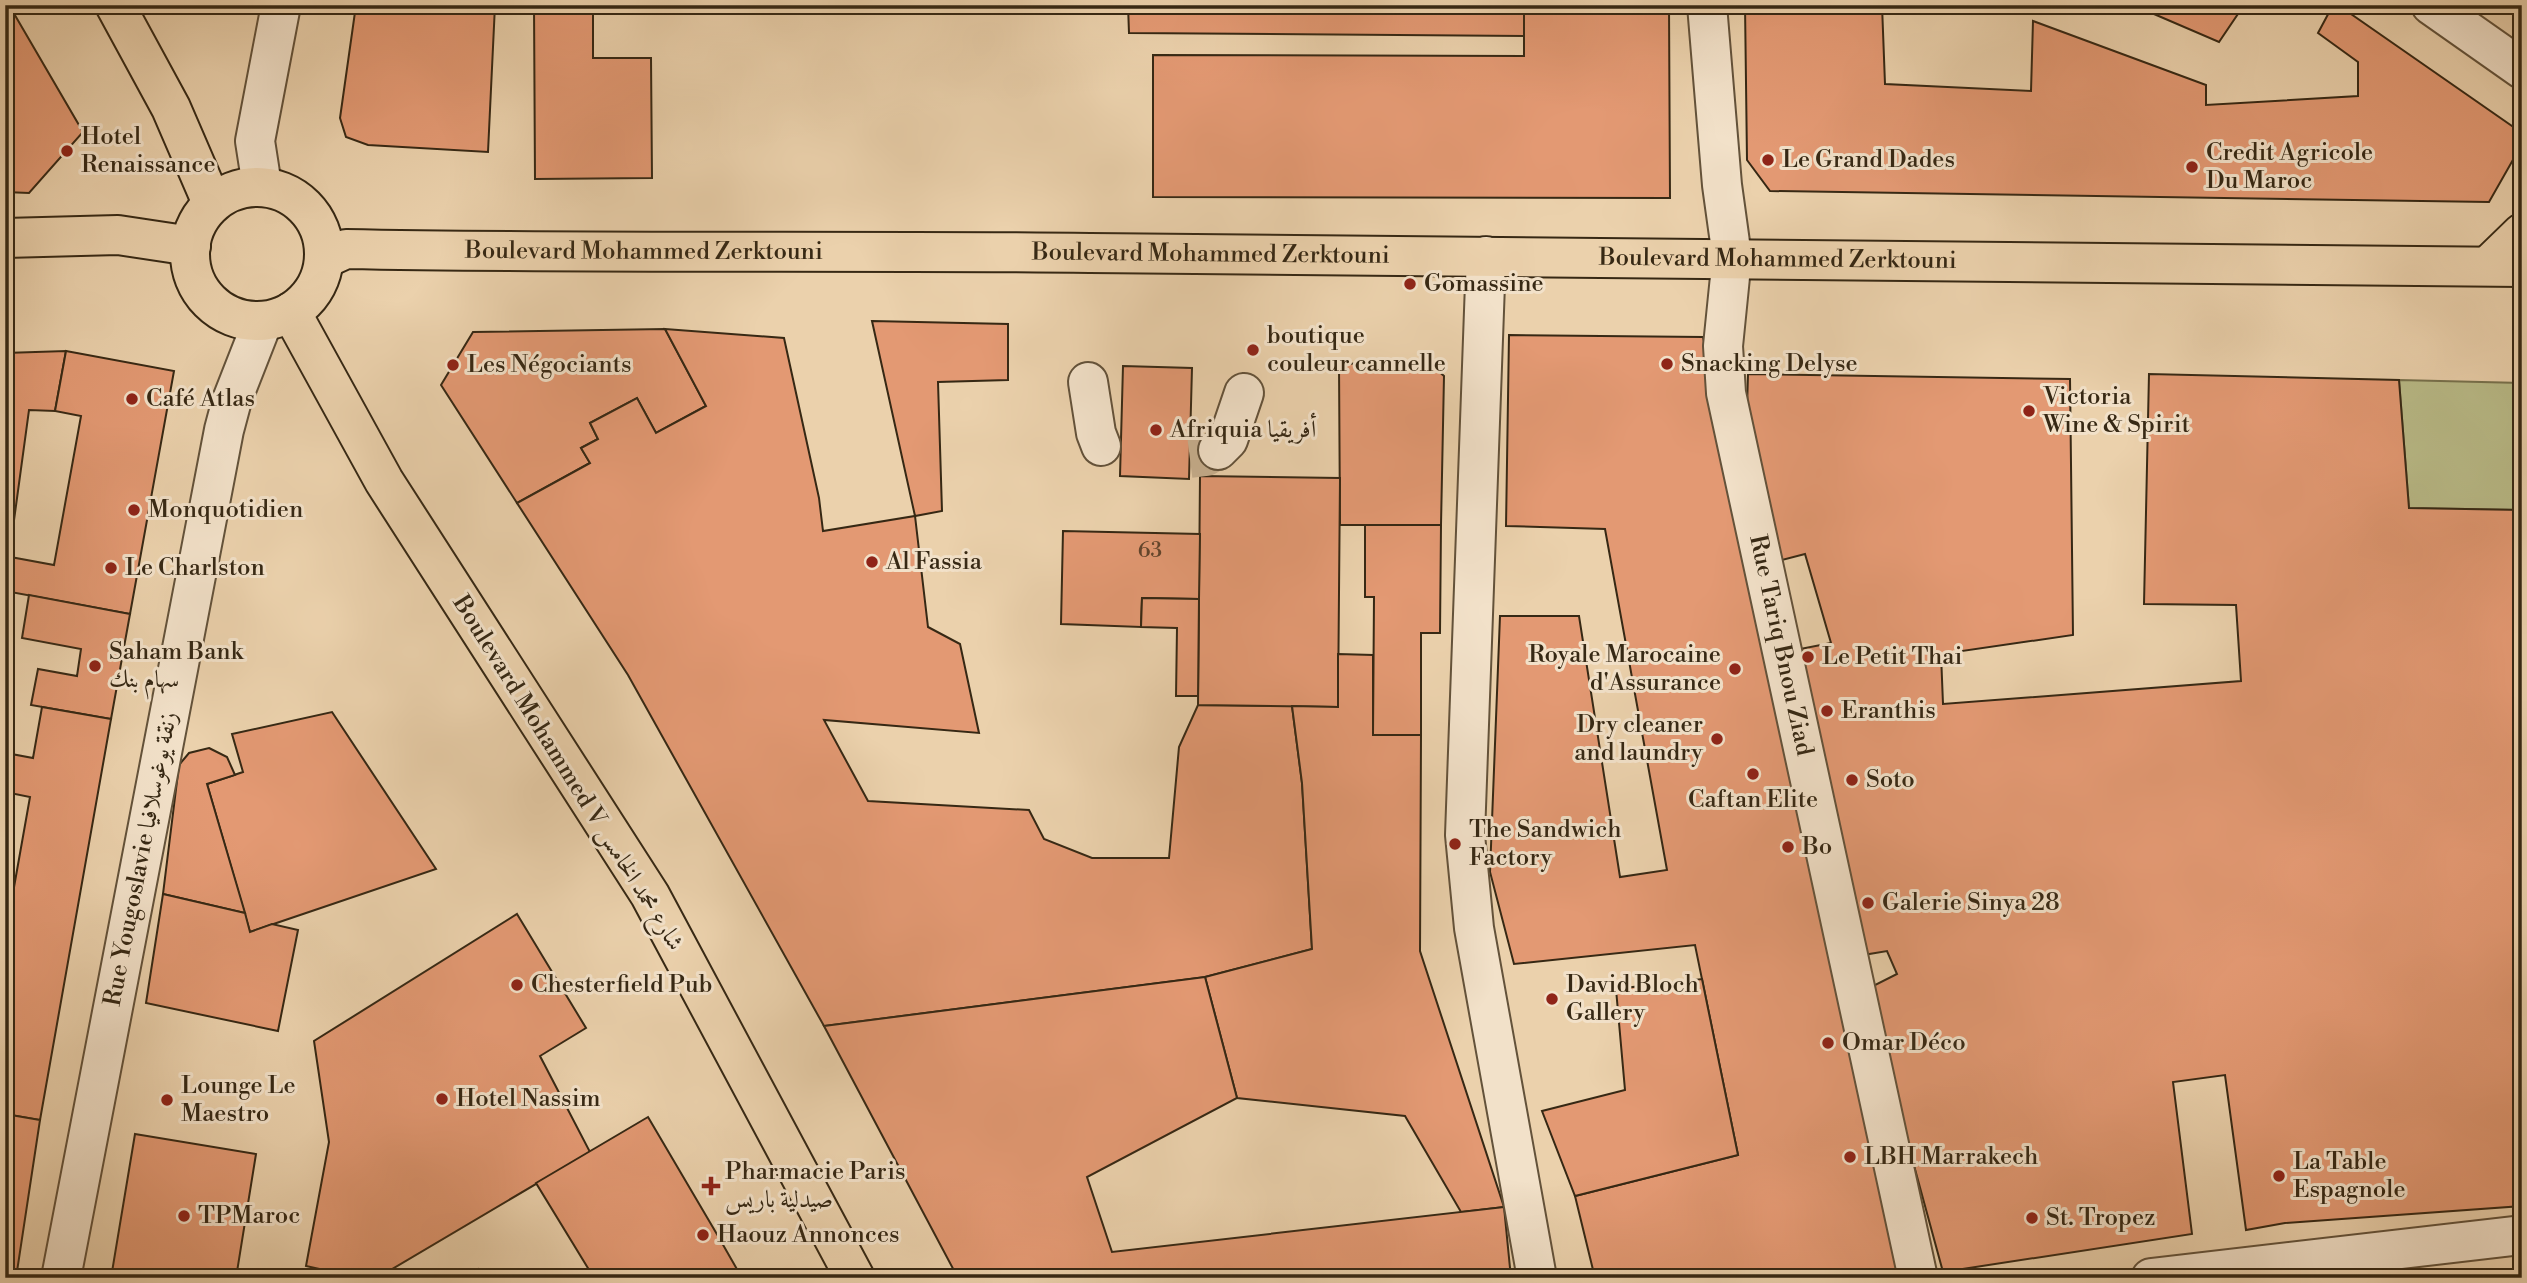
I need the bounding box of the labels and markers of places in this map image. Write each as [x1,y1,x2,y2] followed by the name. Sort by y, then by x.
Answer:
[81,122,216,180] place label: Hotel Renaissance
[2206,138,2373,196] place label: Credit Agricole Du Maroc
[59,143,75,159] marker: Hotel Renaissance
[1782,145,1955,175] place label: Le Grand Dades
[1760,152,1776,168] marker: Le Grand Dades
[2184,159,2200,175] marker: Credit Agricole Du Maroc
[1424,269,1544,299] place label: Gomassine
[1402,276,1418,292] marker: Gomassine
[1267,321,1446,379] place label: boutique couleur cannelle
[1245,342,1261,358] marker: boutique couleur cannelle
[1681,349,1858,379] place label: Snacking Delyse
[467,350,632,380] place label: Les Négociants
[1659,356,1675,372] marker: Snacking Delyse
[445,357,461,373] marker: Les Négociants
[2042,382,2190,440] place label: Victoria Wine & Spirit
[146,384,255,414] place label: Café Atlas
[124,391,140,407] marker: Café Atlas
[2021,403,2037,419] marker: Victoria Wine & Spirit
[1169,412,1317,445] place label: Afriquia أفريقيا
[1148,422,1164,438] marker: Afriquia أفريقيا
[148,495,303,525] place label: Monquotidien
[126,502,142,518] marker: Monquotidien
[885,547,983,577] place label: Al Fassia
[125,553,265,583] place label: Le Charlston
[864,554,880,570] marker: Al Fassia
[103,560,119,576] marker: Le Charlston
[109,637,245,700] place label: Saham Bank سهام بنك
[1528,640,1721,698] place label: Royale Marocaine d'Assurance
[1822,642,1962,672] place label: Le Petit Thai
[1800,649,1816,665] marker: Le Petit Thai
[87,658,103,674] marker: Saham Bank سهام بنك
[1727,661,1743,677] marker: Royale Marocaine d'Assurance
[1841,696,1936,726] place label: Eranthis
[1819,703,1835,719] marker: Eranthis
[1574,710,1703,768] place label: Dry cleaner and laundry
[1709,731,1725,747] marker: Dry cleaner and laundry
[1866,765,1915,795] place label: Soto
[1745,766,1761,782] marker: Caftan Elite
[1844,772,1860,788] marker: Soto
[1688,785,1818,815] place label: Caftan Elite
[1469,815,1622,873] place label: The Sandwich Factory
[1801,832,1832,862] place label: Bo
[1447,836,1463,852] marker: The Sandwich Factory
[1780,839,1796,855] marker: Bo
[1882,888,2060,918] place label: Galerie Sinya 28
[1860,895,1876,911] marker: Galerie Sinya 28
[531,970,712,1000] place label: Chesterfield Pub
[1566,970,1699,1028] place label: David Bloch Gallery
[509,977,525,993] marker: Chesterfield Pub
[1544,991,1560,1007] marker: David Bloch Gallery
[1842,1028,1966,1058] place label: Omar Déco
[1820,1035,1836,1051] marker: Omar Déco
[181,1071,296,1129] place label: Lounge Le Maestro
[456,1084,601,1114] place label: Hotel Nassim
[434,1091,450,1107] marker: Hotel Nassim
[159,1092,175,1108] marker: Lounge Le Maestro
[1864,1142,2038,1172] place label: LBH Marrakech
[2293,1147,2406,1205] place label: La Table Espagnole
[1842,1149,1858,1165] marker: LBH Marrakech
[725,1157,906,1215] place label: Pharmacie Paris صيدلية باريس
[2271,1168,2287,1184] marker: La Table Espagnole
[703,1178,719,1194] marker: Pharmacie Paris صيدلية باريس
[198,1201,300,1231] place label: TPMaroc
[2046,1203,2156,1233] place label: St. Tropez
[176,1208,192,1224] marker: TPMaroc
[2024,1210,2040,1226] marker: St. Tropez
[717,1220,900,1250] place label: Haouz Annonces
[695,1227,711,1243] marker: Haouz Annonces

